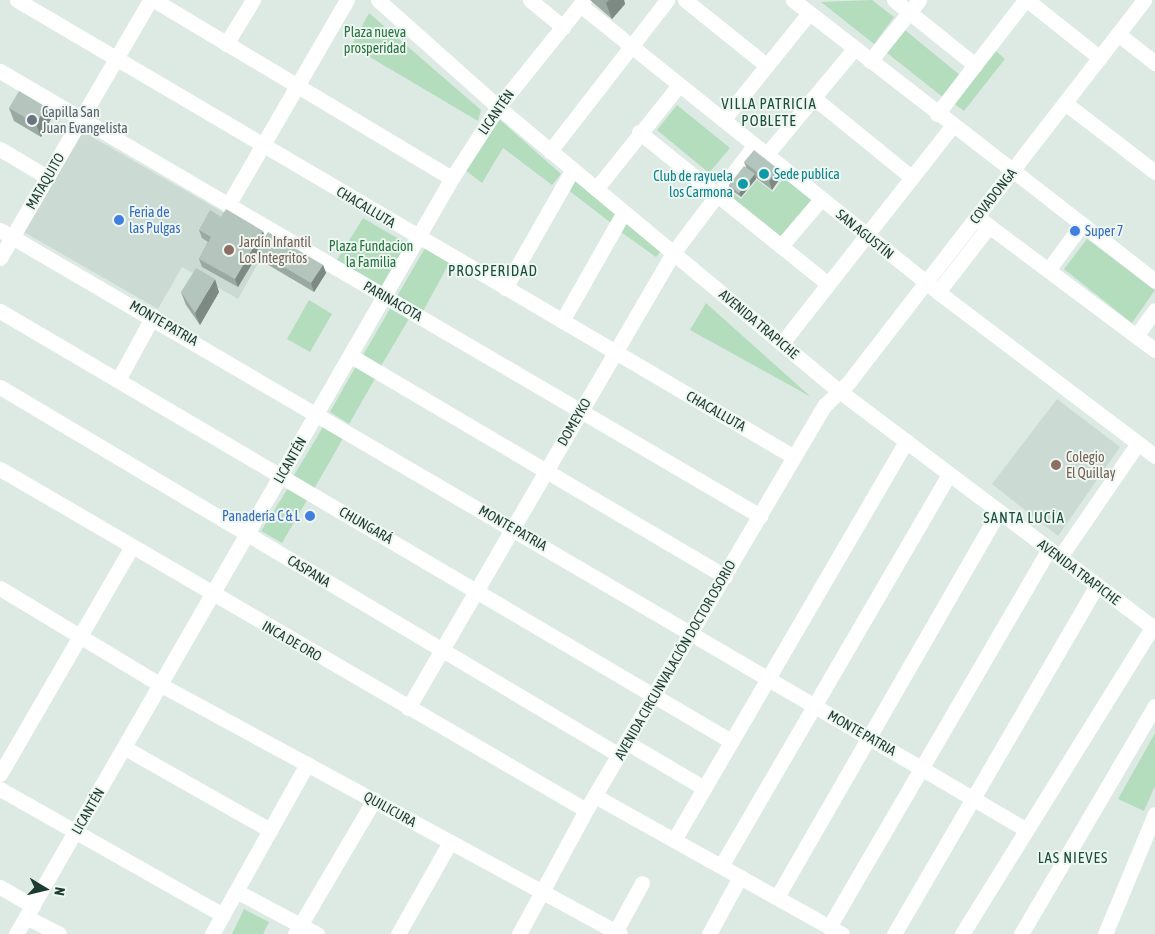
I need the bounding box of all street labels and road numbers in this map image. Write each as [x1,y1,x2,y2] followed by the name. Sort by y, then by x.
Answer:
[475,86,517,138] street label: LICANTÉN
[22,150,68,212] street label: MATAQUITO
[966,165,1020,227] street label: COVADONGA
[333,183,399,231] street label: CHACALLUTA
[833,206,897,262] street label: SAN AGUSTÍN
[361,277,425,325] street label: PARINACOTA
[716,286,802,362] street label: AVENIDA TRAPICHE
[127,297,201,349] street label: MONTE PATRIA
[683,387,749,435] street label: CHACALLUTA
[554,395,594,449] street label: DOMEYKO
[270,434,310,486] street label: LICANTÉN
[476,502,550,554] street label: MONTE PATRIA
[336,503,396,547] street label: CHUNGARÁ
[1035,536,1123,608] street label: AVENIDA TRAPICHE
[284,552,334,590] street label: CASPANA
[611,557,739,763] street label: AVENIDA CIRCUNVALACIÓN DOCTOR OSORIO
[259,617,325,665] street label: INCA DE ORO
[825,707,899,759] street label: MONTE PATRIA
[68,785,108,837] street label: LICANTÉN
[361,788,419,830] street label: QUILICURA

